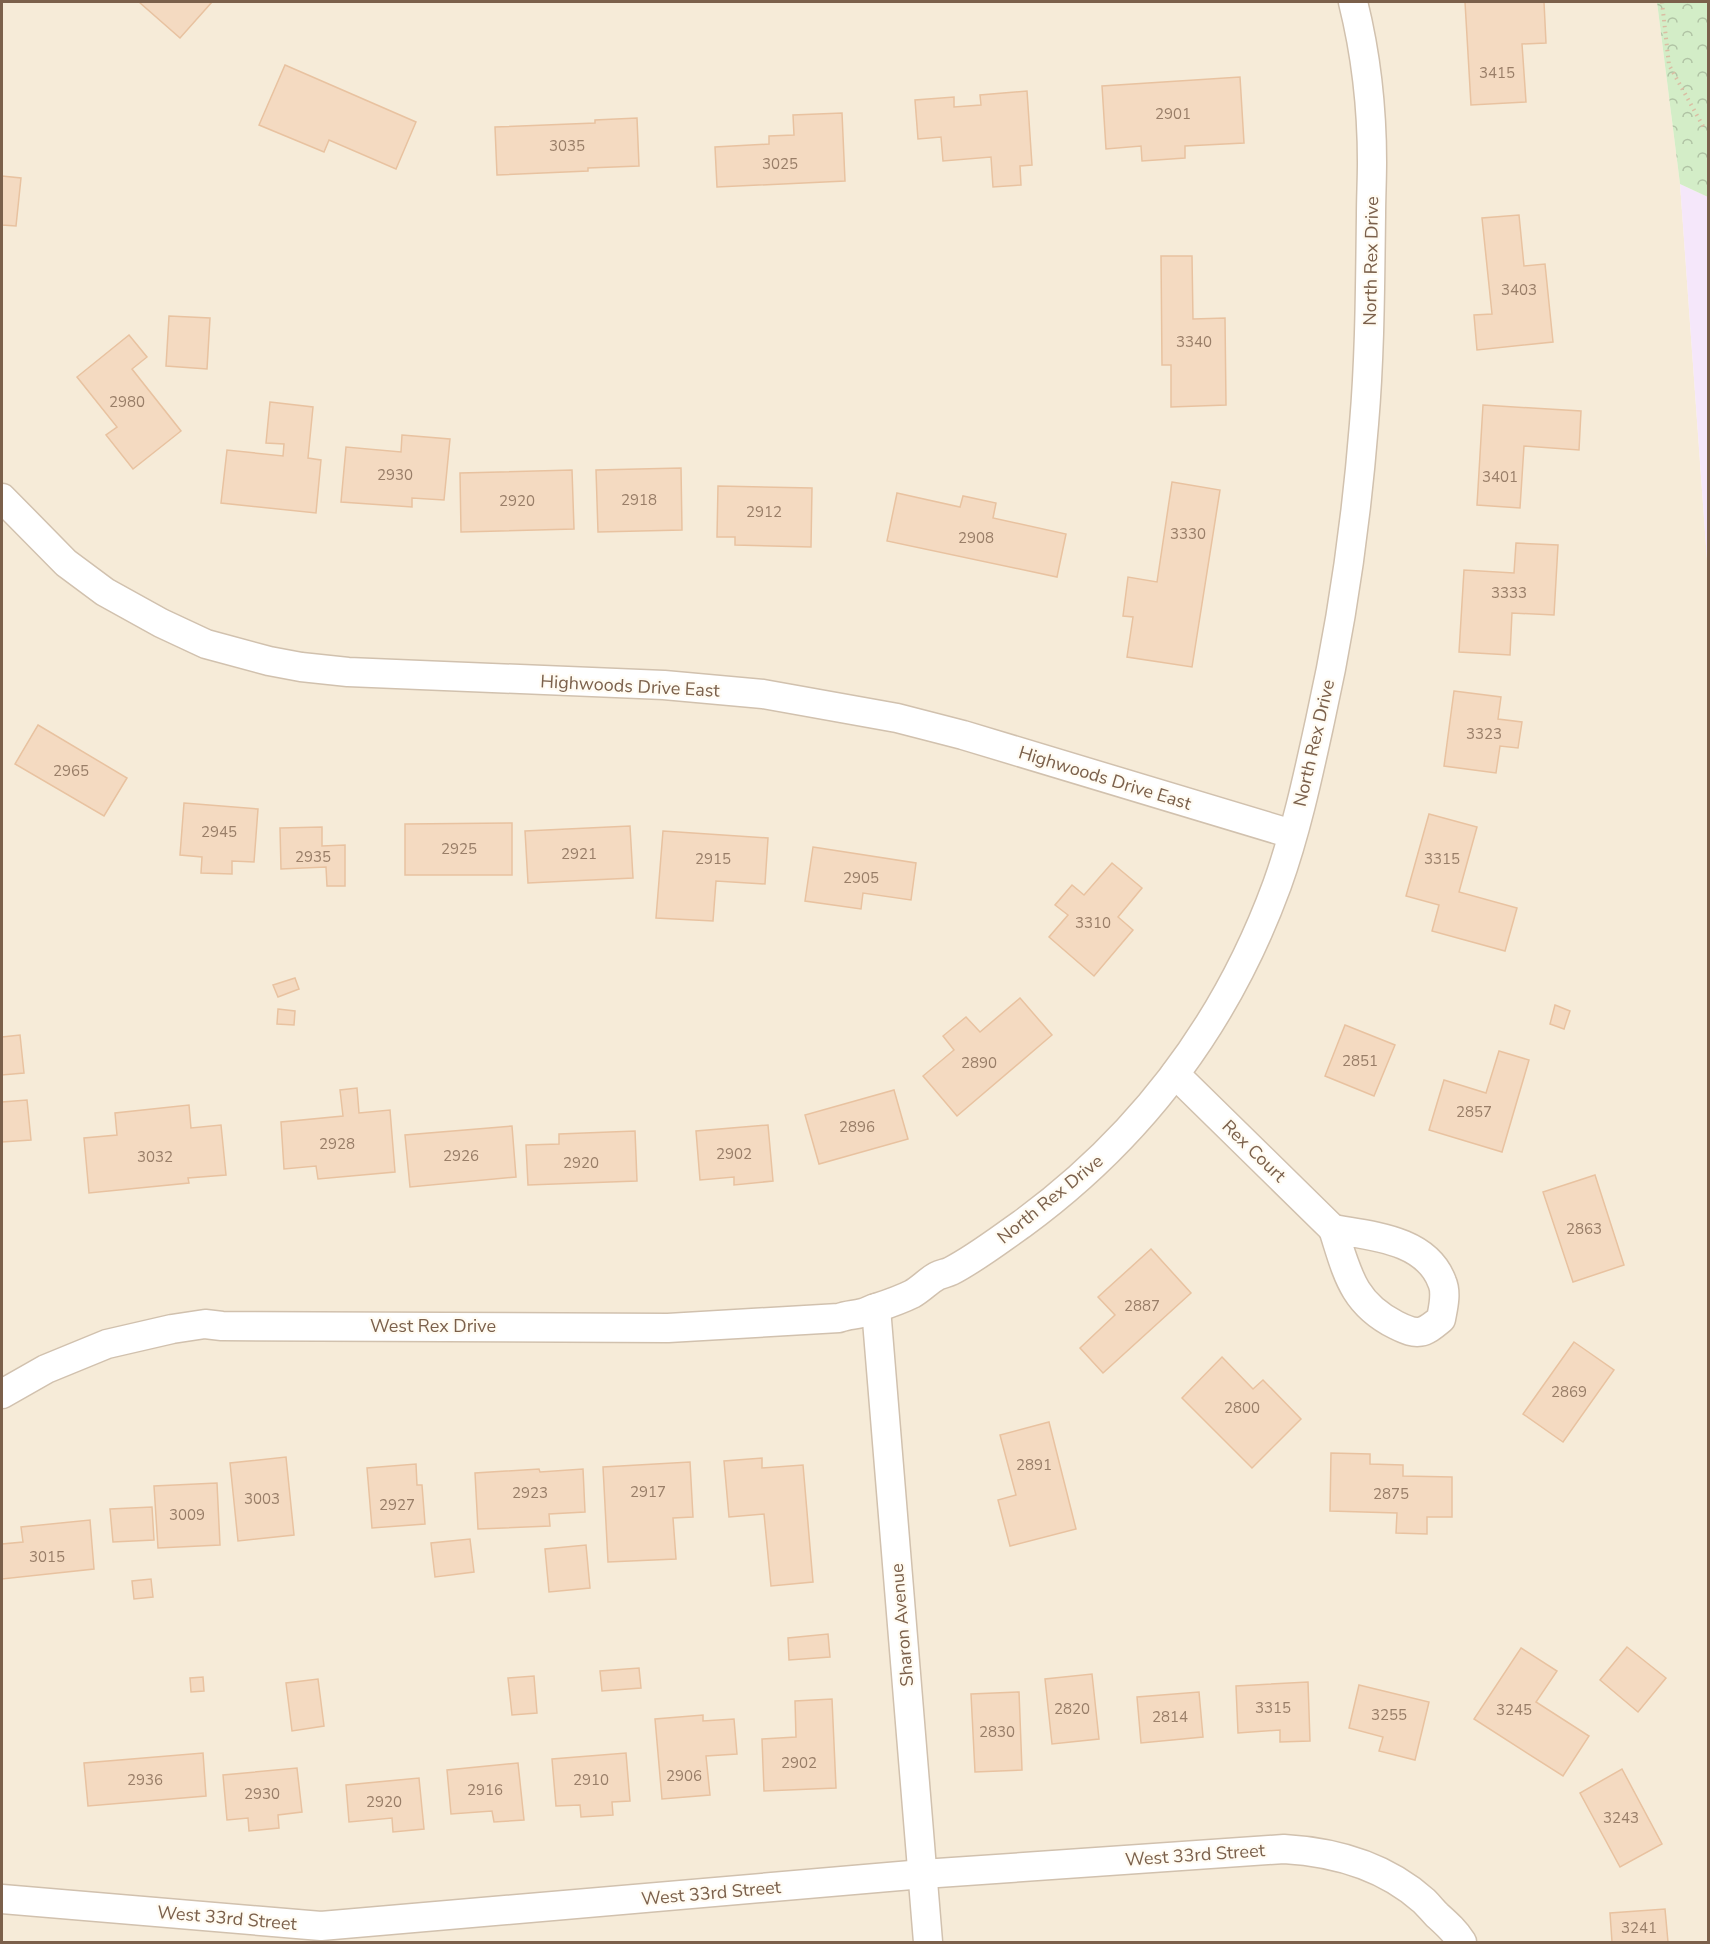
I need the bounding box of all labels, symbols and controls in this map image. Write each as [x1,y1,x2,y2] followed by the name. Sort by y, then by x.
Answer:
[1479,63,1515,83] house number: 3415
[1155,104,1191,124] house number: 2901
[549,136,585,156] house number: 3035
[762,154,798,174] house number: 3025
[1358,196,1384,326] street label: North Rex Drive
[1501,280,1537,300] house number: 3403
[1176,332,1212,352] house number: 3340
[109,392,145,412] house number: 2980
[377,465,413,485] house number: 2930
[1482,467,1518,487] house number: 3401
[621,490,657,510] house number: 2918
[499,491,535,511] house number: 2920
[746,502,782,522] house number: 2912
[1170,524,1206,544] house number: 3330
[958,528,994,548] house number: 2908
[1491,583,1527,603] house number: 3333
[540,669,721,703] street label: Highwoods Drive East
[1288,677,1340,809] street label: North Rex Drive
[1466,724,1502,744] house number: 3323
[1016,740,1195,816] street label: Highwoods Drive East
[53,761,89,781] house number: 2965
[201,822,237,842] house number: 2945
[441,839,477,859] house number: 2925
[561,844,597,864] house number: 2921
[295,847,331,867] house number: 2935
[695,849,731,869] house number: 2915
[1424,849,1460,869] house number: 3315
[843,868,879,888] house number: 2905
[1075,913,1111,933] house number: 3310
[1342,1051,1378,1071] house number: 2851
[961,1053,997,1073] house number: 2890
[1456,1102,1492,1122] house number: 2857
[1217,1115,1292,1188] street label: Rex Court
[839,1117,875,1137] house number: 2896
[319,1134,355,1154] house number: 2928
[716,1144,752,1164] house number: 2902
[443,1146,479,1166] house number: 2926
[137,1147,173,1167] house number: 3032
[992,1149,1108,1249] street label: North Rex Drive
[563,1153,599,1173] house number: 2920
[1566,1219,1602,1239] house number: 2863
[1124,1296,1160,1316] house number: 2887
[370,1314,496,1338] street label: West Rex Drive
[1551,1382,1587,1402] house number: 2869
[1224,1398,1260,1418] house number: 2800
[1016,1455,1052,1475] house number: 2891
[630,1482,666,1502] house number: 2917
[512,1483,548,1503] house number: 2923
[1373,1484,1409,1504] house number: 2875
[244,1489,280,1509] house number: 3003
[379,1495,415,1515] house number: 2927
[169,1505,205,1525] house number: 3009
[29,1547,65,1567] house number: 3015
[885,1563,919,1687] street label: Sharon Avenue
[1255,1698,1291,1718] house number: 3315
[1054,1699,1090,1719] house number: 2820
[1496,1700,1532,1720] house number: 3245
[1371,1705,1407,1725] house number: 3255
[1152,1707,1188,1727] house number: 2814
[979,1722,1015,1742] house number: 2830
[781,1753,817,1773] house number: 2902
[666,1766,702,1786] house number: 2906
[127,1770,163,1790] house number: 2936
[573,1770,609,1790] house number: 2910
[467,1780,503,1800] house number: 2916
[244,1784,280,1804] house number: 2930
[366,1792,402,1812] house number: 2920
[1603,1808,1639,1828] house number: 3243
[1124,1838,1266,1872] street label: West 33rd Street
[640,1875,782,1911] street label: West 33rd Street
[156,1900,298,1936] street label: West 33rd Street
[1621,1918,1657,1938] house number: 3241

